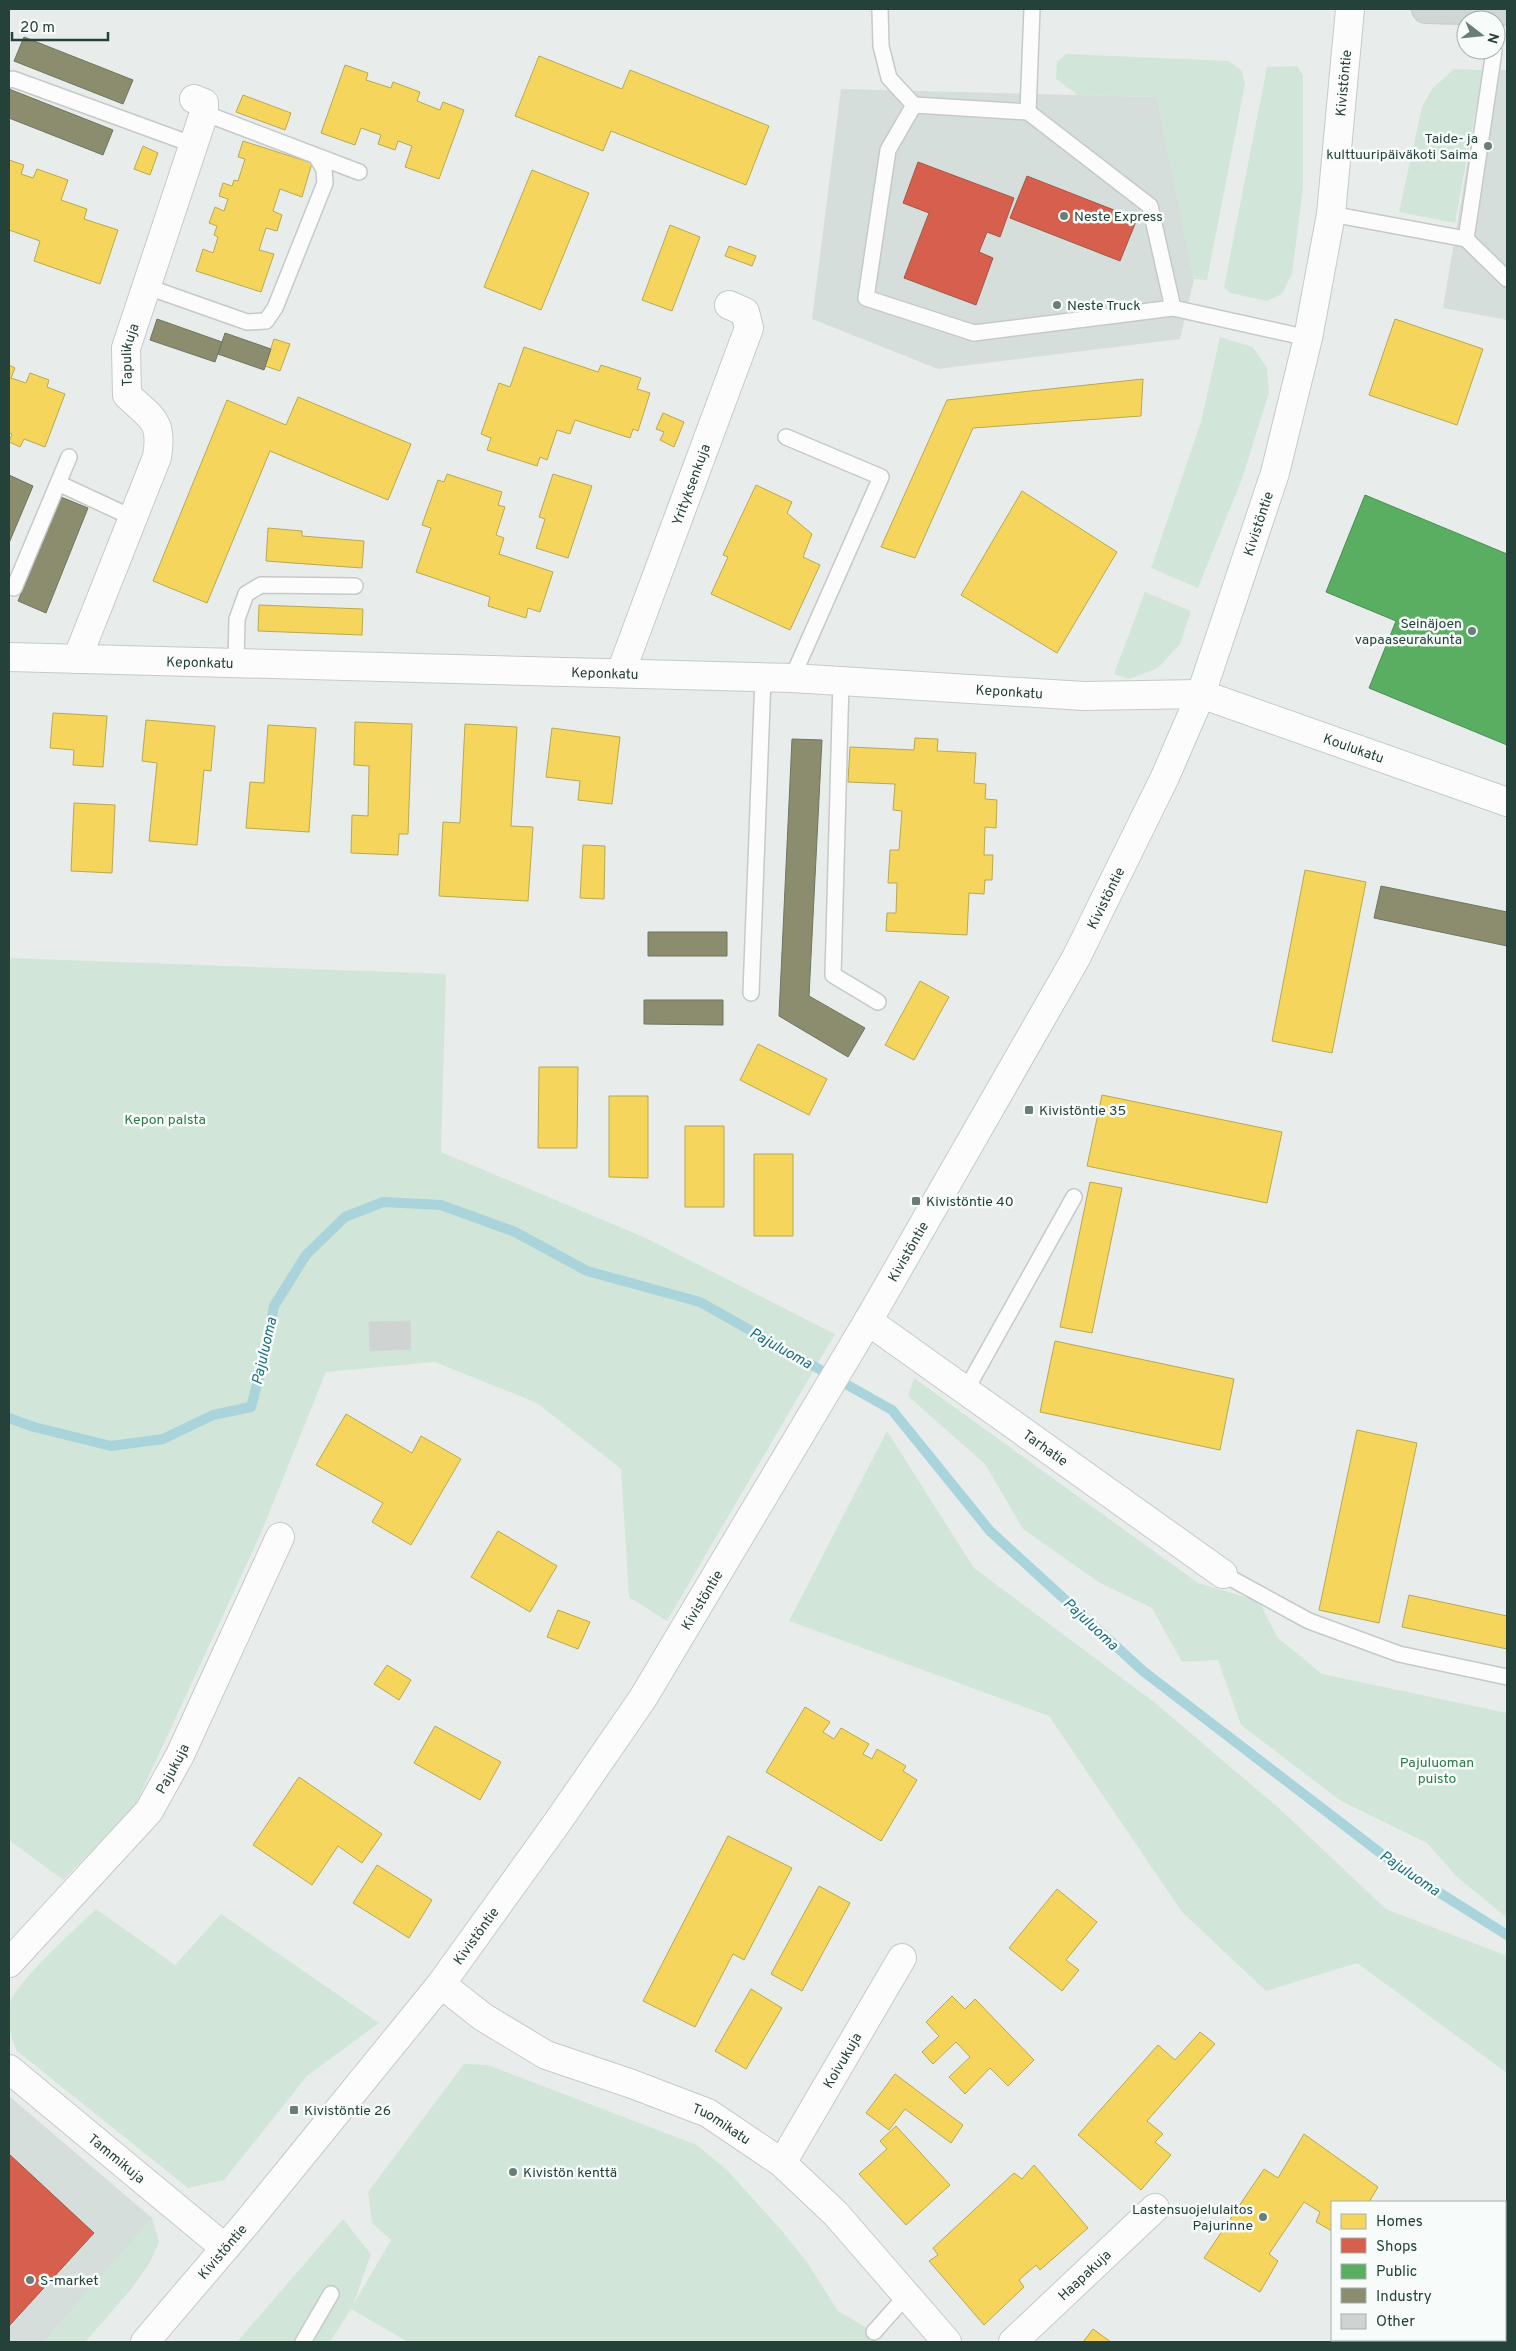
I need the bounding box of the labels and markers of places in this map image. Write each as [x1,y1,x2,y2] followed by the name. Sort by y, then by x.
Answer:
[1326,131,1478,164] place label: Taide- ja kulttuuripäiväkoti Saima
[1482,140,1494,152] marker: Taide- ja kulttuuripäiväkoti Saima
[1074,209,1163,226] place label: Neste Express
[1058,210,1070,222] marker: Neste Express
[1067,298,1141,315] place label: Neste Truck
[1051,299,1063,311] marker: Neste Truck
[1355,616,1462,649] place label: Seinäjoen vapaaseurakunta
[1466,625,1478,637] marker: Seinäjoen vapaaseurakunta
[1039,1103,1126,1120] place label: Kivistöntie 35
[1023,1104,1035,1116] marker: Kivistöntie 35
[926,1194,1014,1211] place label: Kivistöntie 40
[910,1195,922,1207] marker: Kivistöntie 40
[304,2103,391,2120] place label: Kivistöntie 26
[288,2104,300,2116] marker: Kivistöntie 26
[523,2165,617,2182] place label: Kivistön kenttä
[507,2166,519,2178] marker: Kivistön kenttä
[1132,2202,1253,2235] place label: Lastensuojelulaitos Pajurinne
[1257,2211,1269,2223] marker: Lastensuojelulaitos Pajurinne
[40,2273,98,2290] place label: S-market
[24,2274,36,2286] marker: S-market

